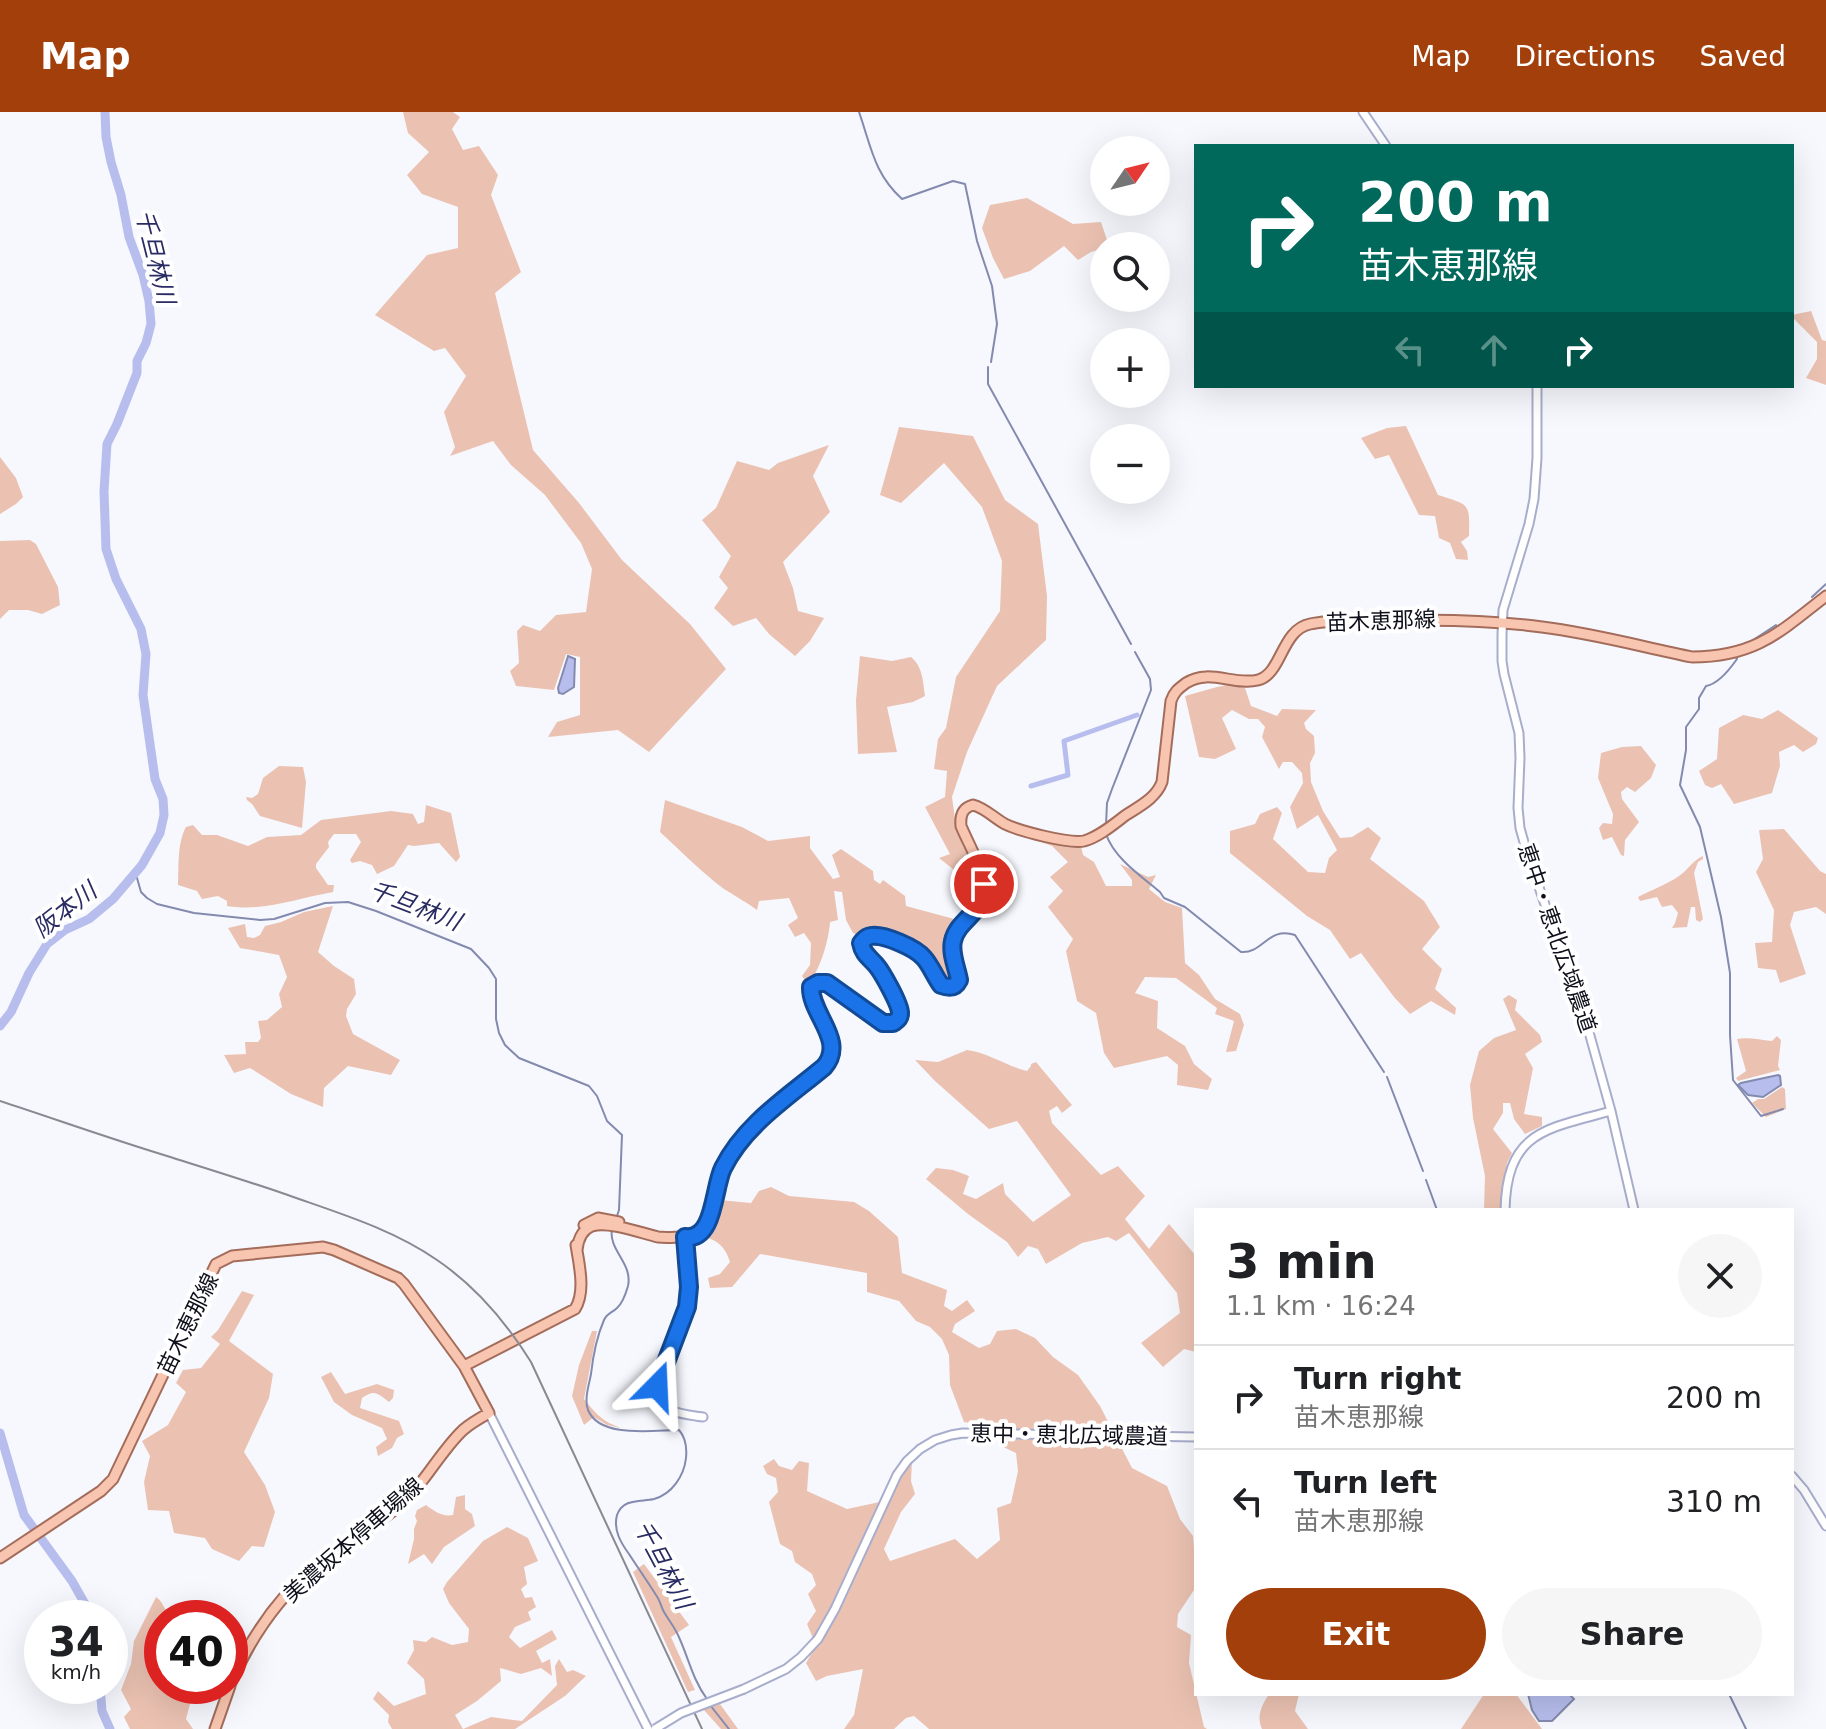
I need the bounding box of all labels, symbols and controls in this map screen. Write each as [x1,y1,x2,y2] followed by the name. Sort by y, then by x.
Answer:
[40,34,131,78] text: Map
[1411,40,1470,73] text: Map
[1514,40,1655,73] text: Directions
[1699,40,1786,73] text: Saved
[1090,136,1170,216] north arrow
[1090,136,1170,504] map controls
[1358,169,1553,234] text: 200 m
[1226,176,1330,280] icon: right
[130,207,181,310] water label: 千旦林川
[1090,232,1170,312] button: search
[1358,245,1538,286] text: 苗木恵那線
[1090,328,1170,408] button: +
[1388,328,1432,372] icon: left
[1472,328,1516,372] icon: ahead
[1556,328,1600,372] icon: right
[1090,424,1170,504] button: −
[1326,607,1436,635] street label: 苗木恵那線
[1513,840,1601,1036] street label: 恵中・恵北広域農道
[950,850,1018,918] pin
[962,862,1006,906] icon: arrive
[28,875,104,943] water label: 阪本川
[365,876,468,937] water label: 千旦林川
[1226,1233,1377,1289] text: 3 min
[1678,1234,1762,1318] button: close
[153,1269,223,1379] street label: 苗木恵那線
[1226,1291,1416,1321] text: 1.1 km · 16:24
[615,1344,699,1428] position arrow
[1294,1361,1461,1396] text: Turn right
[1226,1375,1270,1419] icon: right
[1666,1380,1762,1415] text: 200 m
[1294,1402,1424,1432] text: 苗木恵那線
[970,1421,1168,1449] street label: 恵中・恵北広域農道
[1294,1465,1437,1500] text: Turn left
[278,1473,428,1607] street label: 美濃坂本停車場線
[1226,1479,1270,1523] icon: left
[1666,1484,1762,1519] text: 310 m
[1294,1506,1424,1536] text: 苗木恵那線
[628,1516,699,1617] water label: 千旦林川
[1226,1588,1486,1680] button: Exit
[1502,1588,1762,1680] button: Share
[144,1600,248,1704] speed limit sign: 40
[48,1619,104,1665] text: 34
[51,1660,101,1684] text: km/h

